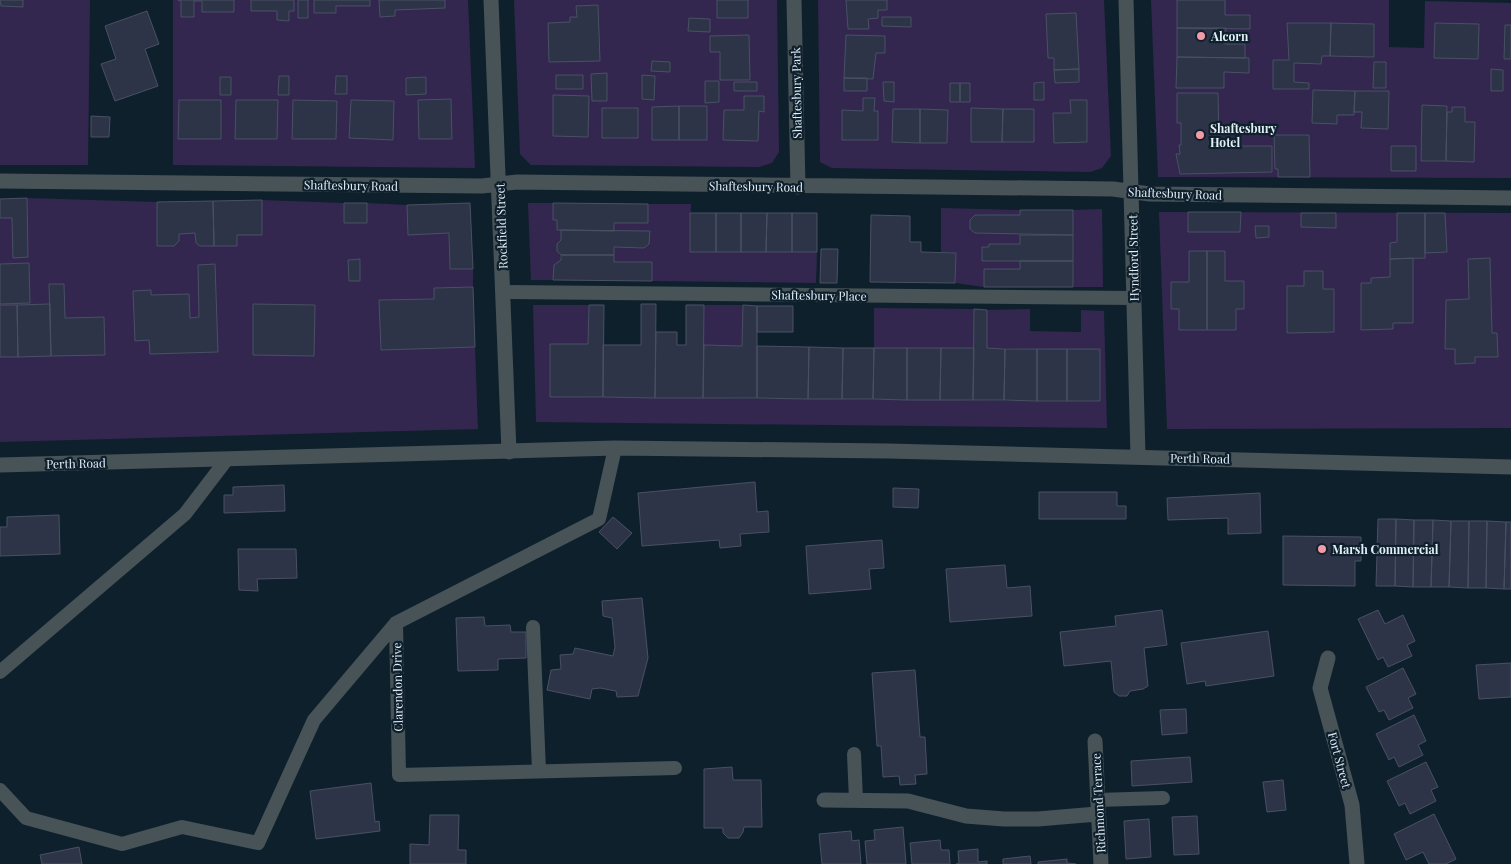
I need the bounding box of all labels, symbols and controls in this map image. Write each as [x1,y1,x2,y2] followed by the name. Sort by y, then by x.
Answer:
[1210,28,1249,44] place label: Alcorn
[1195,30,1207,42] marker: Alcorn
[787,47,805,139] street label: Shaftesbury Park
[1210,120,1277,150] place label: Shaftesbury Hotel
[1194,129,1206,141] marker: Shaftesbury Hotel
[304,176,398,194] street label: Shaftesbury Road
[709,177,803,195] street label: Shaftesbury Road
[491,182,510,269] street label: Rockfield Street
[1128,183,1222,203] street label: Shaftesbury Road
[1124,214,1142,302] street label: Hyndford Street
[771,286,867,304] street label: Shaftesbury Place
[1170,449,1230,467] street label: Perth Road
[46,454,106,472] street label: Perth Road
[1332,541,1439,557] place label: Marsh Commercial
[1316,543,1328,555] marker: Marsh Commercial
[388,642,406,732] street label: Clarendon Drive
[1325,730,1355,791] street label: Fort Street
[1087,753,1109,853] street label: Richmond Terrace

